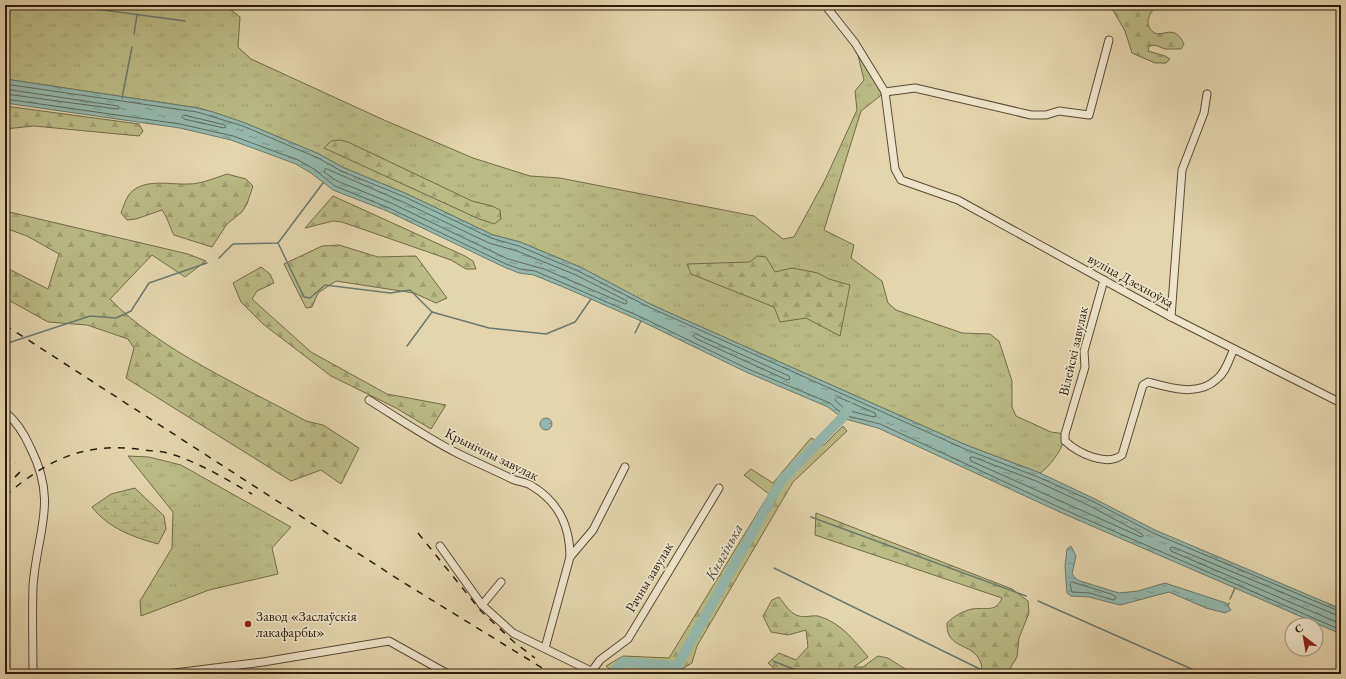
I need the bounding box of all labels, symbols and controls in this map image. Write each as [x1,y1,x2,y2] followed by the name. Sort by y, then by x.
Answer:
[1085,249,1178,311] street label: вуліца Дзехноўка
[1054,304,1092,397] street label: Вілейскі завулак
[442,424,542,485] street label: Крынічны завулак
[700,520,747,584] water label: Княгінька
[621,538,677,615] street label: Рачны завулак
[256,607,357,641] place label: Завод «Заслаўскія лакафарбы»
[1284,617,1324,657] north arrow
[243,619,253,629] marker: Завод «Заслаўскія лакафарбы»
[1292,620,1306,636] text: С

